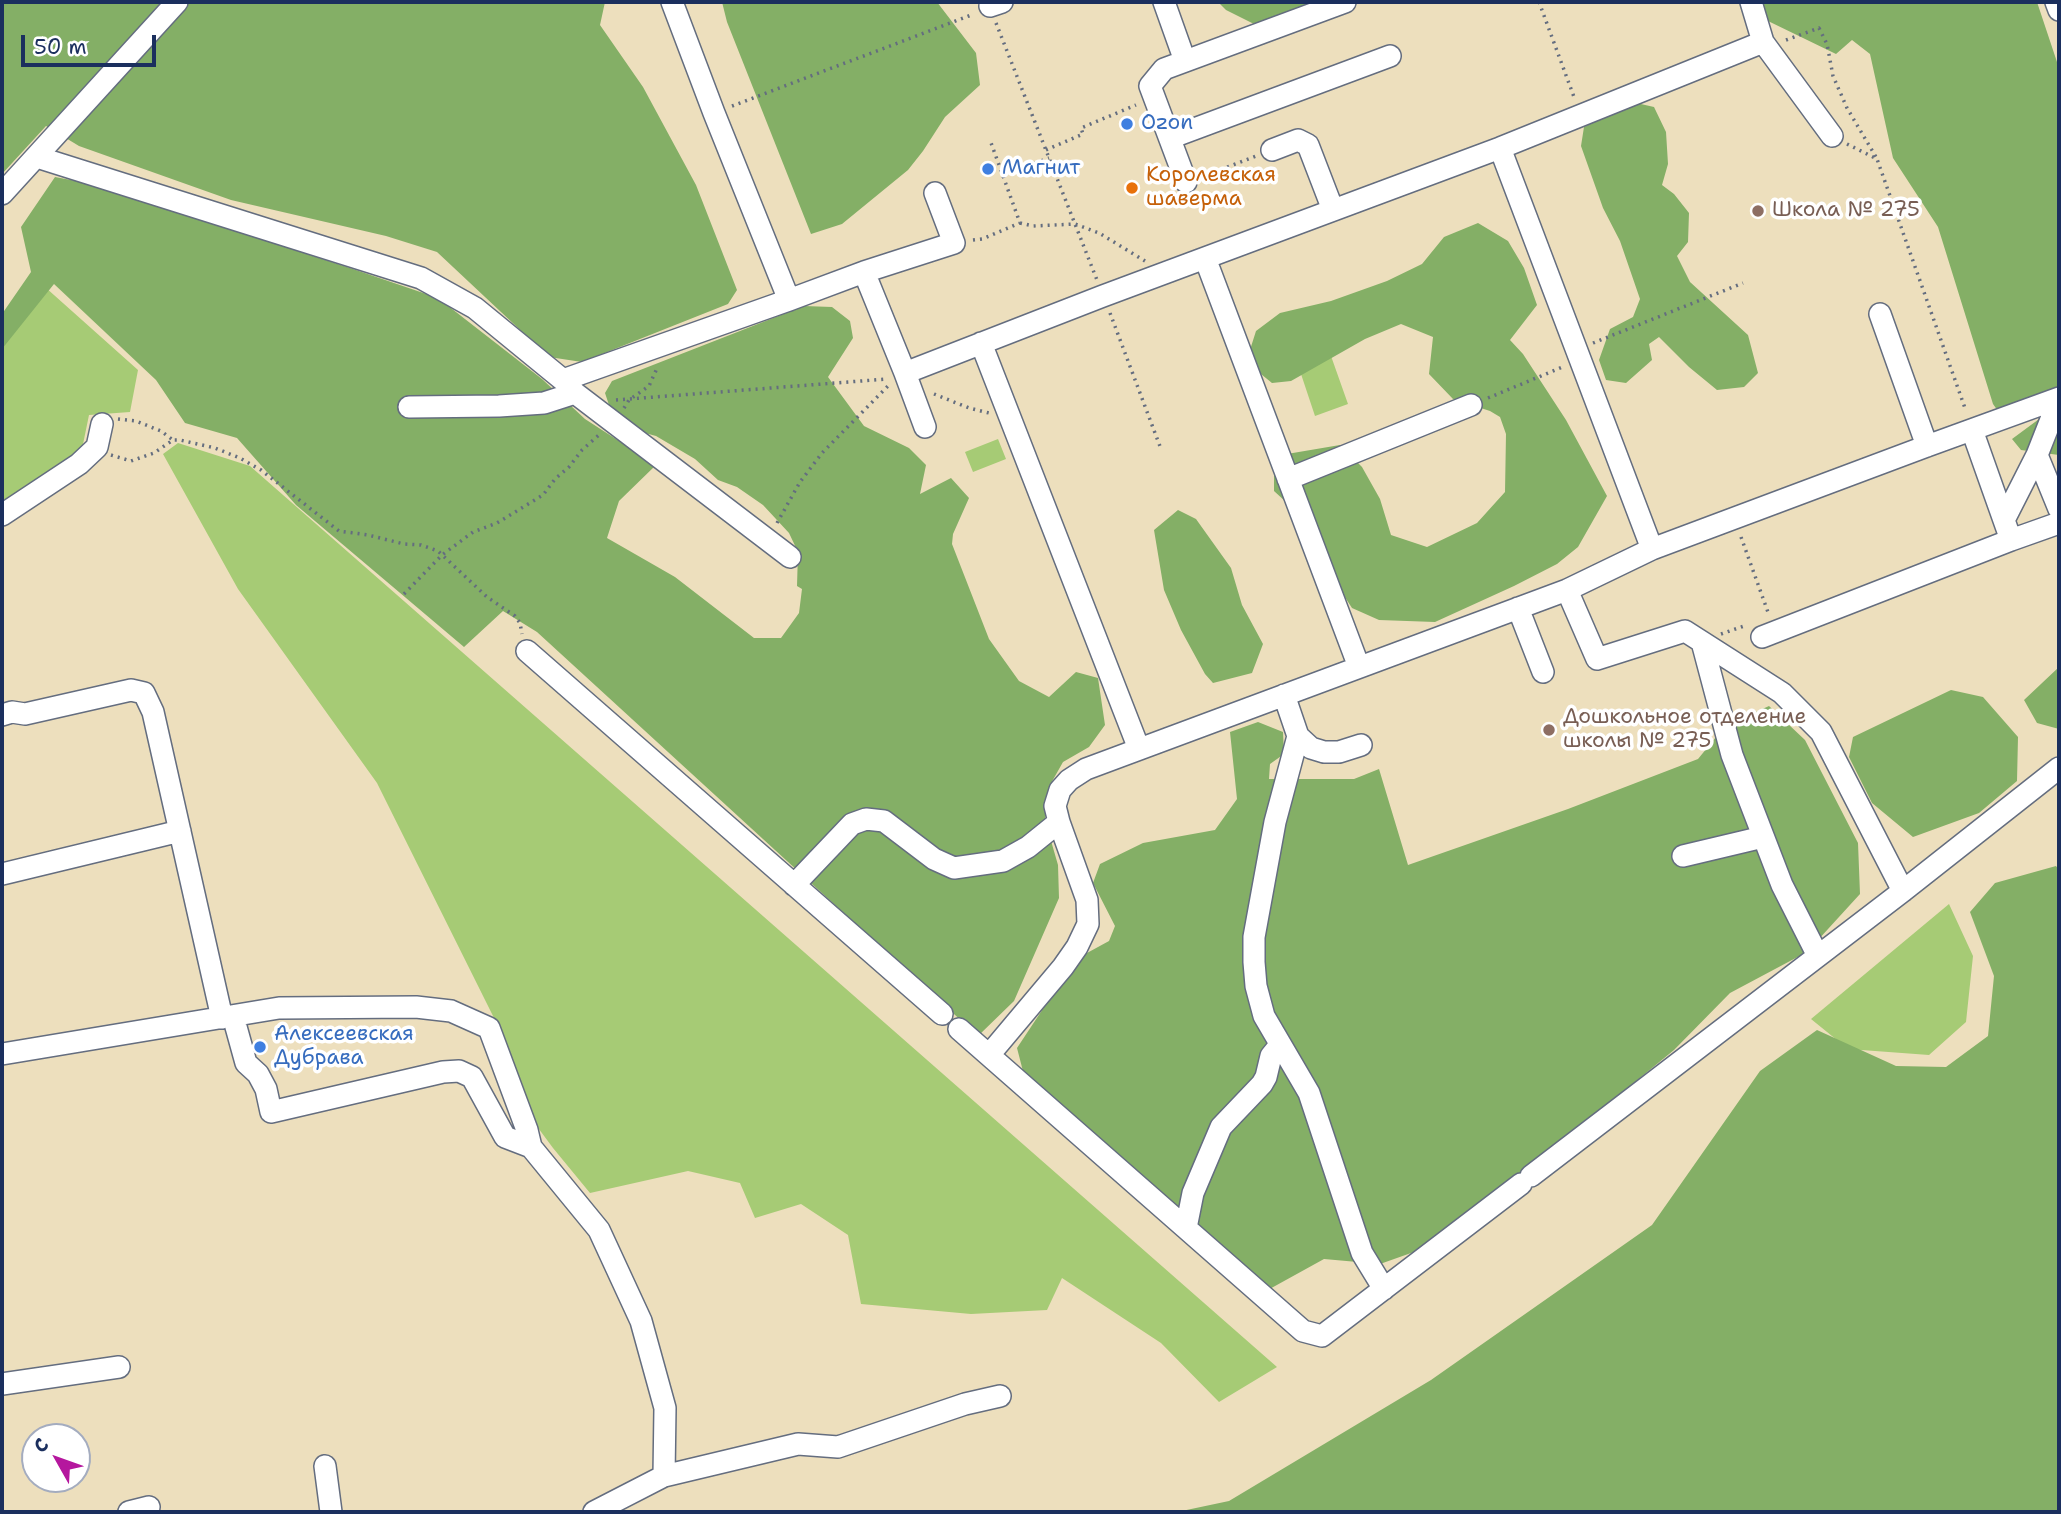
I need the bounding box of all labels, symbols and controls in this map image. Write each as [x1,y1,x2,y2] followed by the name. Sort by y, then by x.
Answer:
[24,21,159,65] scale bar
[34,33,87,61] text: 50 m
[1141,111,1193,137] place label: Ozon
[1119,116,1135,132] marker: Ozon
[1002,156,1080,182] place label: Магнит
[980,161,996,177] marker: Магнит
[1146,163,1276,213] place label: Королевская шаверма
[1124,180,1140,196] marker: Королевская шаверма
[1772,198,1920,224] place label: Школа № 275
[1750,203,1766,219] marker: Школа № 275
[1563,705,1806,755] place label: Дошкольное отделение школы № 275
[1541,722,1557,738] marker: Дошкольное отделение школы № 275
[274,1022,414,1072] place label: Алексеевская Дубрава
[252,1039,268,1055] marker: Алексеевская Дубрава
[21,1423,91,1493] north arrow
[28,1433,54,1458] text: С

